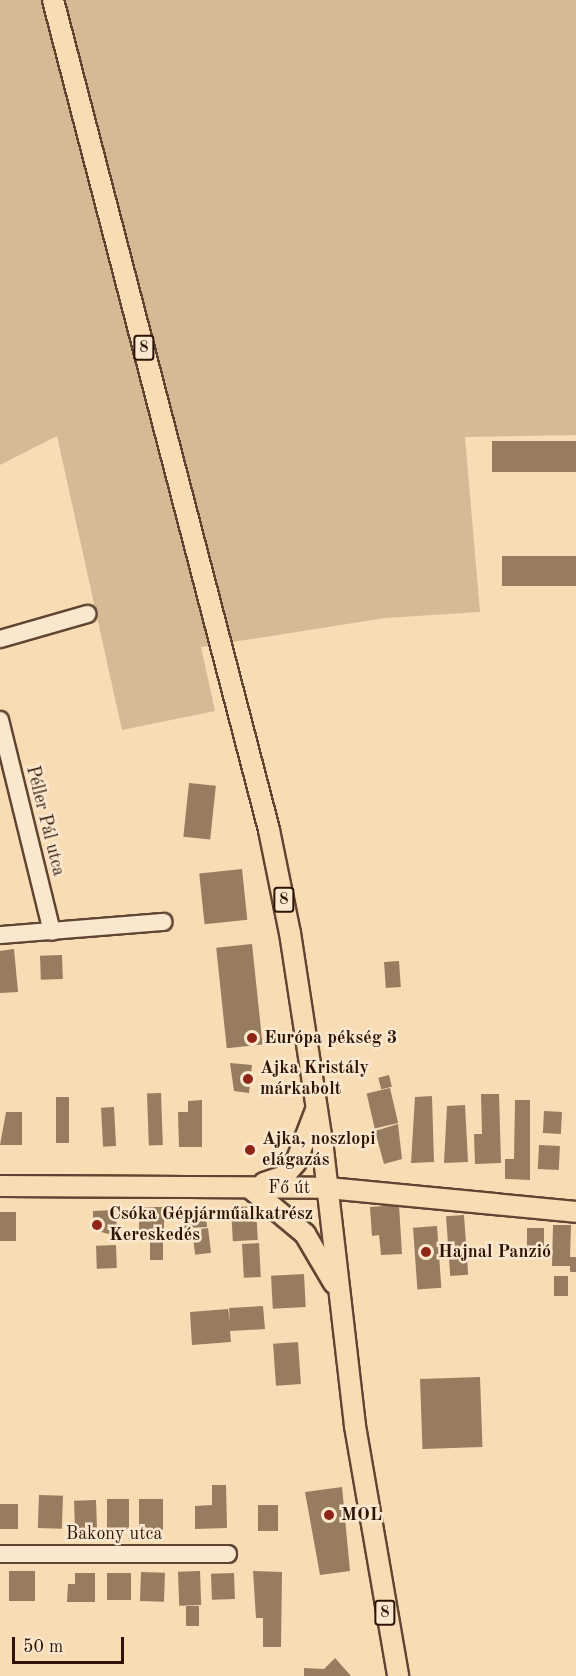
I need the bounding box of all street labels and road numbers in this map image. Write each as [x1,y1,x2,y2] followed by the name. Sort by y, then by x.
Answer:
[132,335,156,361] road number: 8
[21,764,69,878] street label: Péller Pál utca
[272,887,296,913] road number: 8
[268,1177,310,1199] street label: Fő út
[66,1523,162,1545] street label: Bakony utca
[373,1600,397,1626] road number: 8

